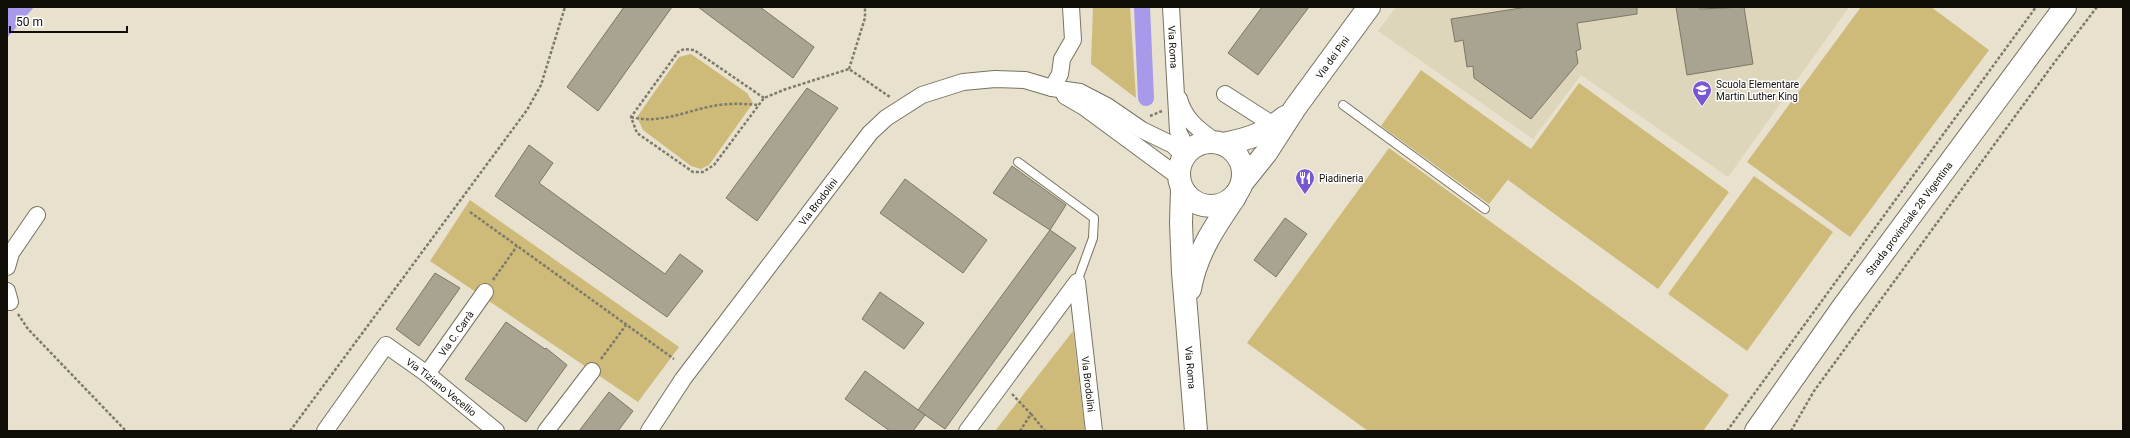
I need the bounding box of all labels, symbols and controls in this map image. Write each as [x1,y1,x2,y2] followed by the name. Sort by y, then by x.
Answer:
[10,8,127,34] scale bar
[16,15,43,29] text: 50 m
[1166,25,1179,69] street label: Via Roma
[1314,34,1352,81] street label: Via dei Pini
[1691,79,1713,107] school or university icon: Scuola Elementare Martin Luther King
[1716,79,1799,102] place label: Scuola Elementare Martin Luther King
[1864,160,1955,277] street label: Strada provinciale 28 Vigentina
[1294,167,1316,195] restaurant icon: Piadineria
[1319,173,1363,184] place label: Piadineria
[797,176,840,228] street label: Via Brodolini
[437,309,476,358] street label: Via C. Carrà
[1183,346,1198,389] street label: Via Roma
[404,356,479,419] street label: Via Tiziano Vecellio
[1080,356,1097,413] street label: Via Brodolini

